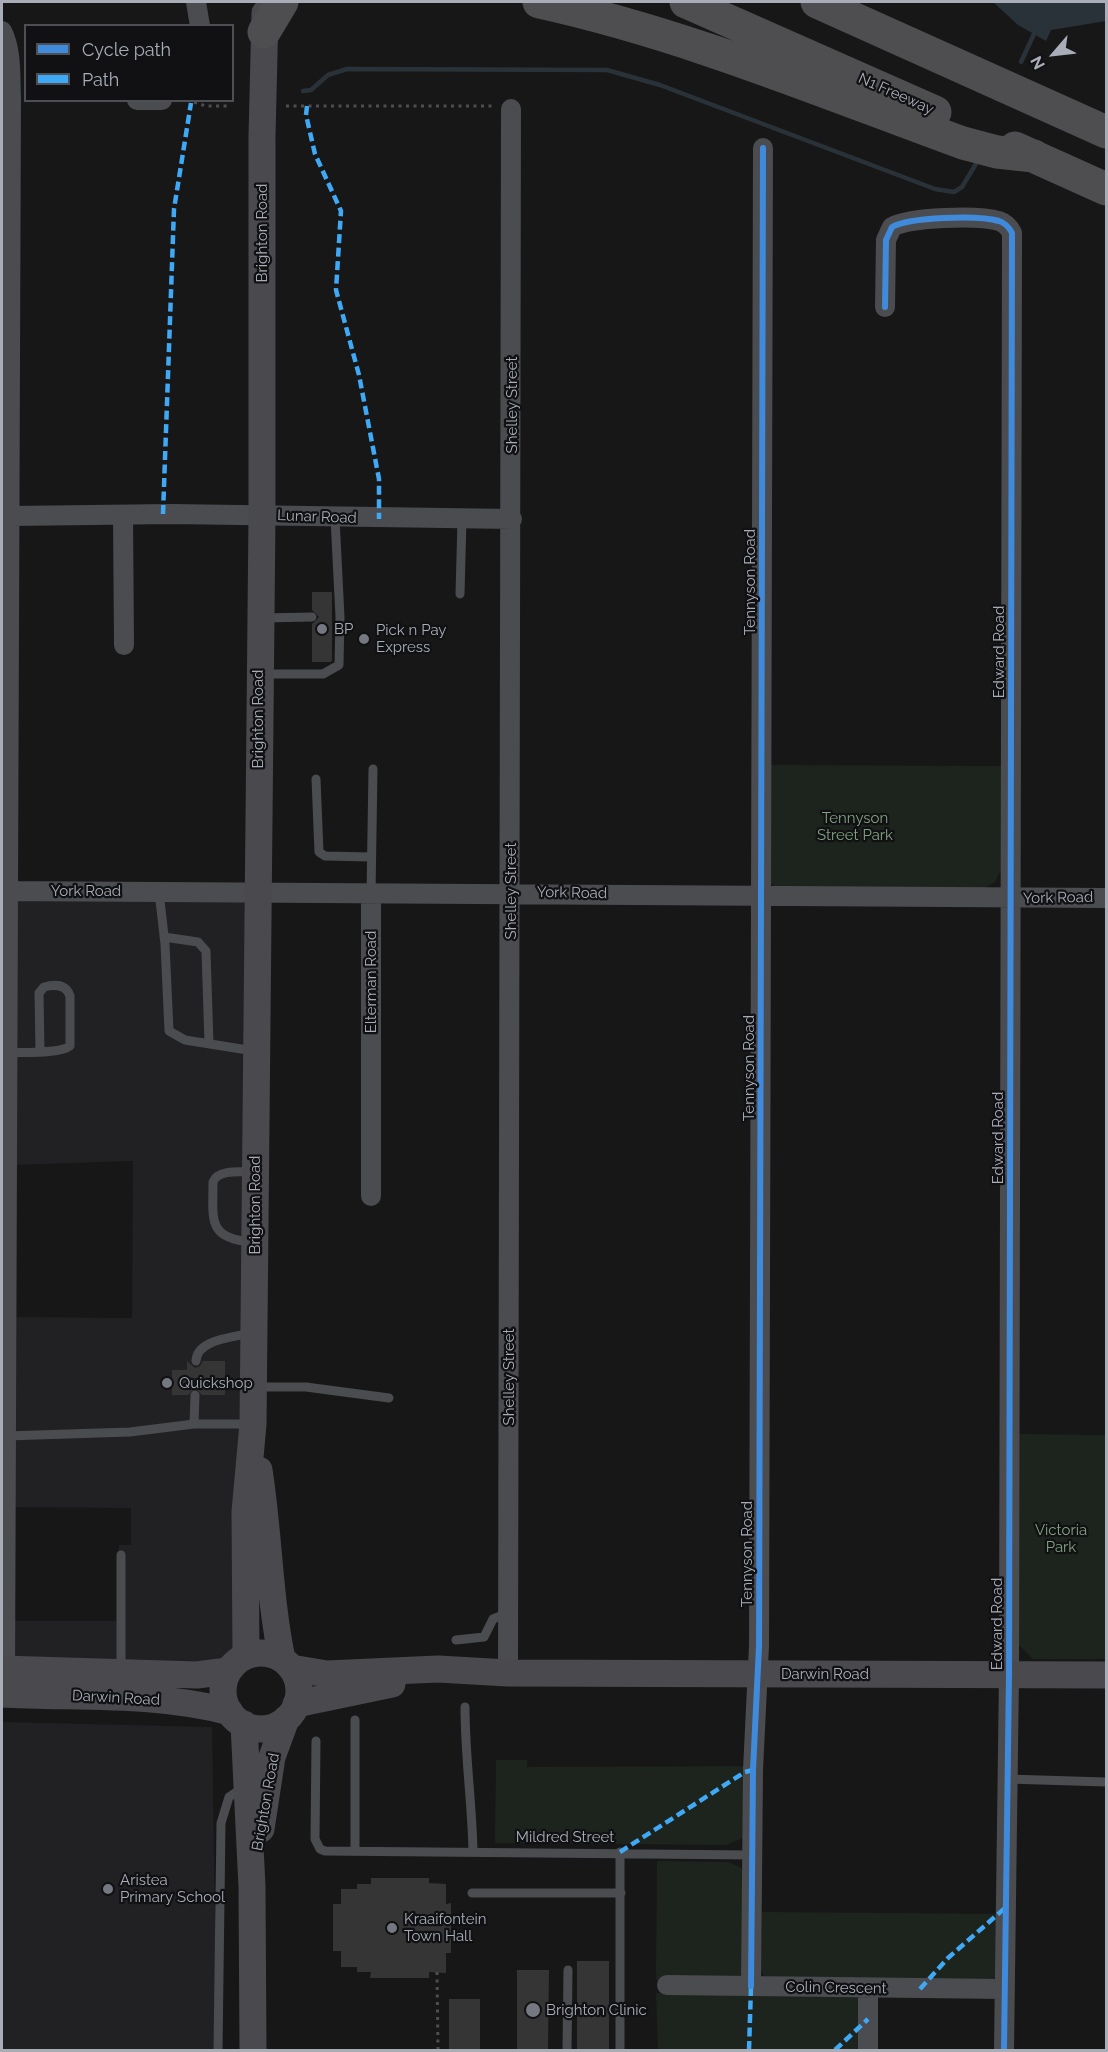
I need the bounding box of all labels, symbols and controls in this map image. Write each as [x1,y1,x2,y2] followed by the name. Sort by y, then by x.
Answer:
[24,24,234,102] legend
[1024,24,1084,84] north arrow
[82,39,171,60] text: Cycle path
[1026,53,1049,73] text: N
[82,69,119,90] text: Path
[856,69,936,119] street label: N1 Freeway
[253,184,271,282] street label: Brighton Road
[503,357,521,453] street label: Shelley Street
[277,507,357,527] street label: Lunar Road
[741,529,759,635] street label: Tennyson Road
[990,606,1008,698] street label: Edward Road
[334,620,353,638] place label: BP
[376,621,446,656] place label: Pick n Pay Express
[315,622,329,636] marker: BP
[357,632,371,646] marker: Pick n Pay Express
[249,670,267,768] street label: Brighton Road
[817,809,893,844] park label: Tennyson Street Park
[502,843,520,939] street label: Shelley Street
[51,882,121,900] street label: York Road
[537,883,607,903] street label: York Road
[1023,888,1093,908] street label: York Road
[362,931,380,1033] street label: Elterman Road
[740,1015,758,1121] street label: Tennyson Road
[989,1092,1007,1184] street label: Edward Road
[246,1156,264,1254] street label: Brighton Road
[500,1329,518,1425] street label: Shelley Street
[179,1374,253,1392] place label: Quickshop
[160,1376,174,1390] marker: Quickshop
[738,1501,756,1607] street label: Tennyson Road
[1035,1521,1087,1556] park label: Victoria Park
[988,1578,1006,1670] street label: Edward Road
[781,1665,869,1683] street label: Darwin Road
[72,1687,160,1709] street label: Darwin Road
[249,1752,283,1852] street label: Brighton Road
[516,1828,614,1846] street label: Mildred Street
[120,1871,225,1906] place label: Aristea Primary School
[101,1882,115,1896] marker: Aristea Primary School
[404,1910,487,1945] place label: Kraaifontein Town Hall
[385,1921,399,1935] marker: Kraaifontein Town Hall
[785,1978,887,1998] street label: Colin Crescent
[524,2001,542,2019] marker: Brighton Clinic
[546,2001,647,2019] place label: Brighton Clinic

